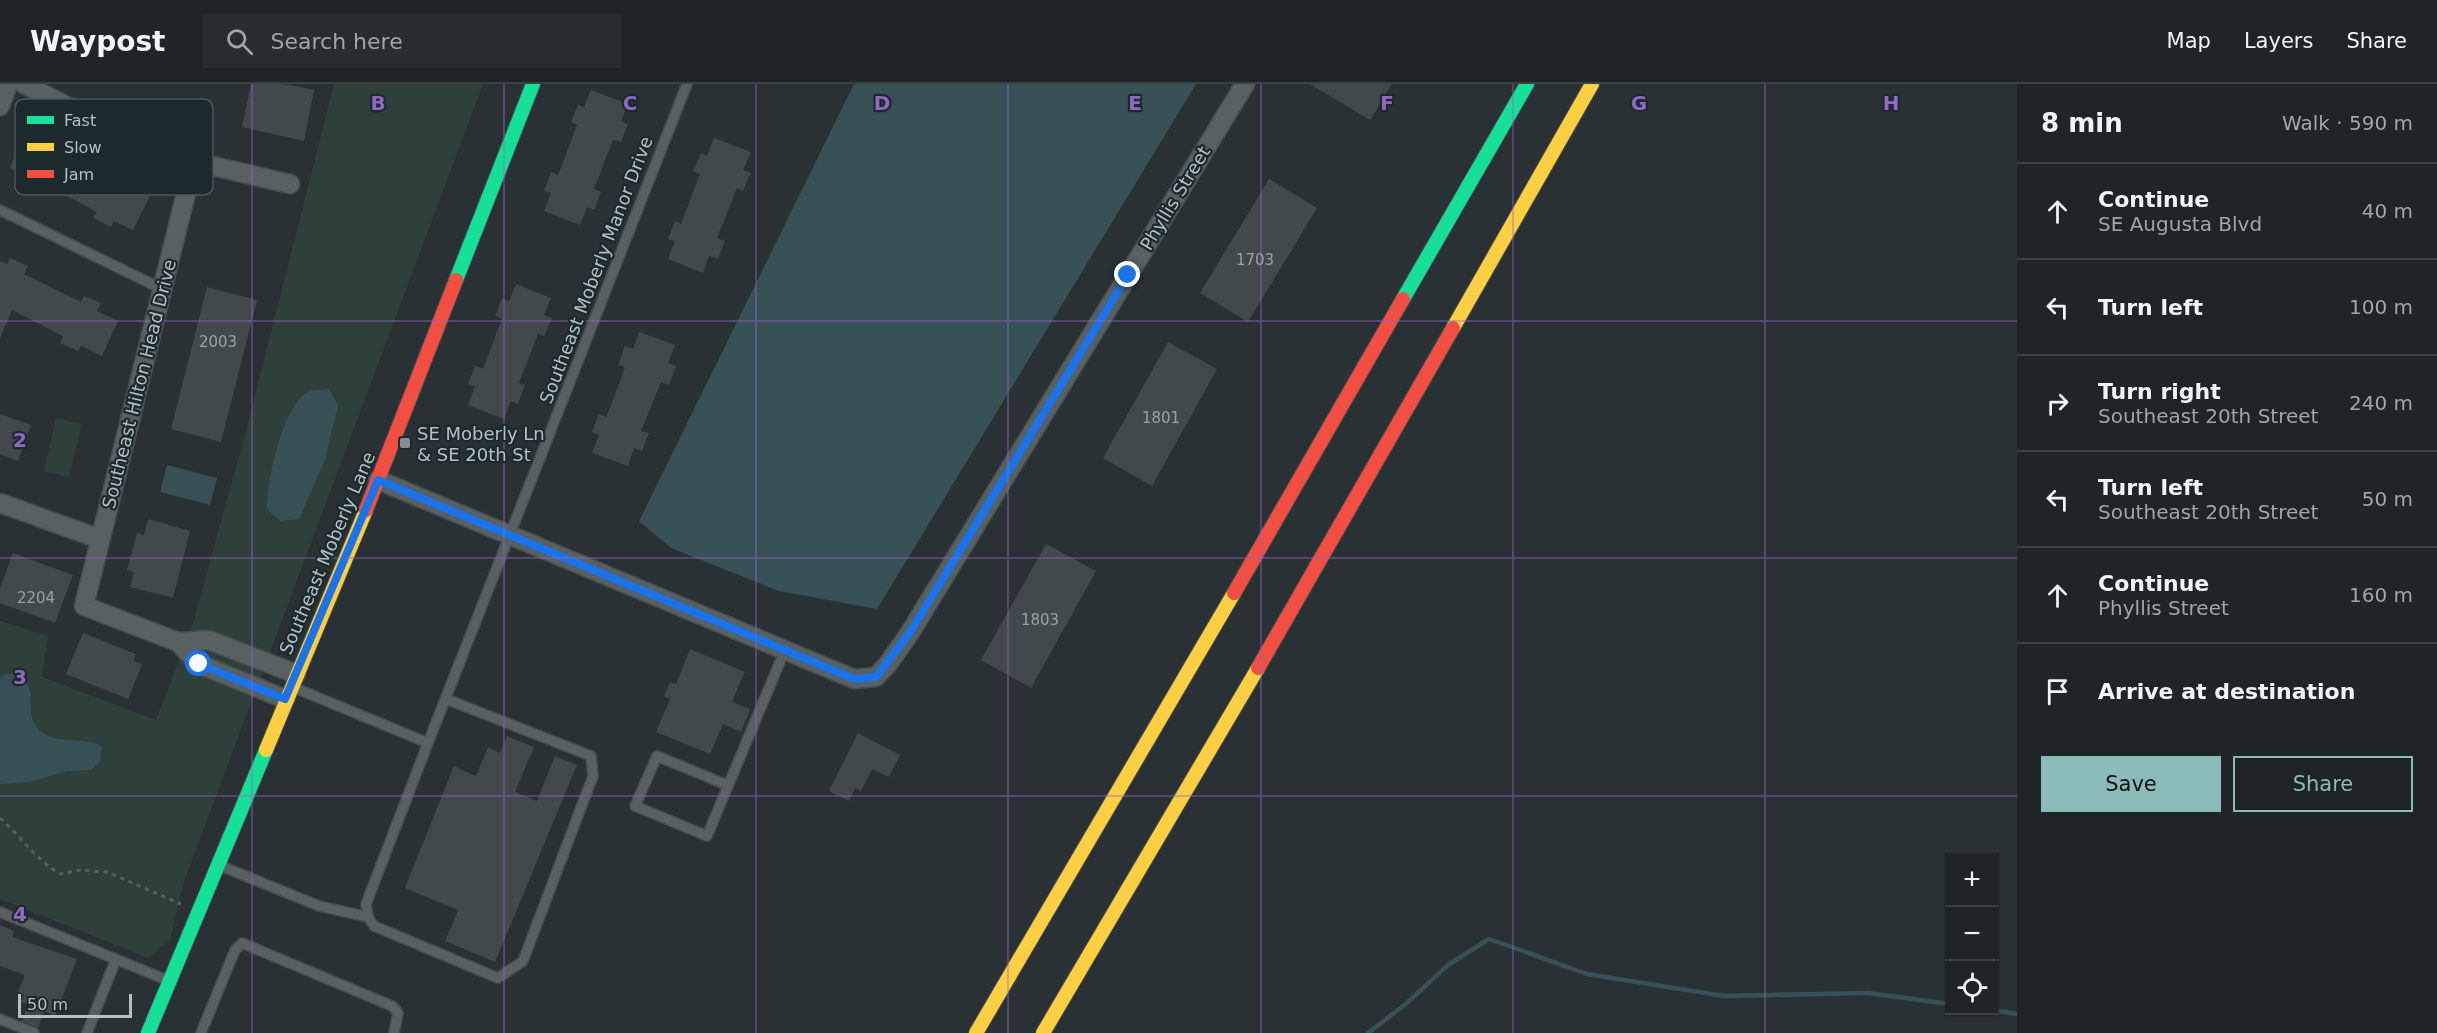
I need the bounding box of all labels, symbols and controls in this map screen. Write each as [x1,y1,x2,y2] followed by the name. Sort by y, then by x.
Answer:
[202,14,622,68] search box
[30,25,166,58] text: Waypost
[223,25,256,58] icon: search
[271,29,403,54] text: Search here
[2167,29,2211,53] text: Map
[2244,29,2313,53] text: Layers
[2346,29,2407,53] text: Share
[370,91,386,115] text: B
[623,91,637,115] text: C
[874,91,890,115] text: D
[1128,91,1142,115] text: E
[1380,91,1394,115] text: F
[1631,91,1647,115] text: G
[1883,91,1899,115] text: H
[15,99,213,195] legend
[2041,108,2123,138] text: 8 min
[64,111,96,130] text: Fast
[2282,111,2413,135] text: Walk · 590 m
[535,133,657,407] street label: Southeast Moberly Manor Drive
[64,138,101,157] text: Slow
[1136,142,1214,254] street label: Phyllis Street
[63,165,94,184] text: Jam
[2098,187,2209,212] text: Continue
[2041,195,2074,228] icon: ahead
[2362,199,2413,223] text: 40 m
[2098,212,2262,236] text: SE Augusta Blvd
[1236,251,1274,269] house number: 1703
[98,257,180,511] street label: Southeast Hilton Head Drive
[1114,261,1140,287] route end
[2041,291,2074,324] icon: left
[2098,295,2203,320] text: Turn left
[2349,295,2413,319] text: 100 m
[199,333,237,351] house number: 2003
[2098,379,2221,404] text: Turn right
[2041,387,2074,420] icon: right
[2349,391,2413,415] text: 240 m
[2098,404,2318,428] text: Southeast 20th Street
[1142,409,1180,427] house number: 1801
[417,423,545,465] place label: SE Moberly Ln & SE 20th St
[13,428,27,452] text: 2
[398,436,412,450] marker: SE Moberly Ln & SE 20th St
[275,449,379,657] street label: Southeast Moberly Lane
[2098,475,2203,500] text: Turn left
[2041,483,2074,516] icon: left
[2362,487,2413,511] text: 50 m
[2098,500,2318,524] text: Southeast 20th Street
[2098,571,2209,596] text: Continue
[2041,579,2074,612] icon: ahead
[2349,583,2413,607] text: 160 m
[17,589,55,607] house number: 2204
[2098,596,2229,620] text: Phyllis Street
[1021,611,1059,629] house number: 1803
[185,650,211,676] route start
[13,665,27,689] text: 3
[2041,675,2074,708] icon: arrive
[2098,679,2355,704] text: Arrive at destination
[2041,756,2221,812] button: Save
[2233,756,2413,812] button: Share
[1945,853,1999,1015] map controls
[1945,853,1999,907] button: +
[13,902,27,926] text: 4
[1945,907,1999,961] button: −
[1945,961,1999,1015] button: locate
[18,991,132,1018] scale bar
[27,995,68,1014] text: 50 m

